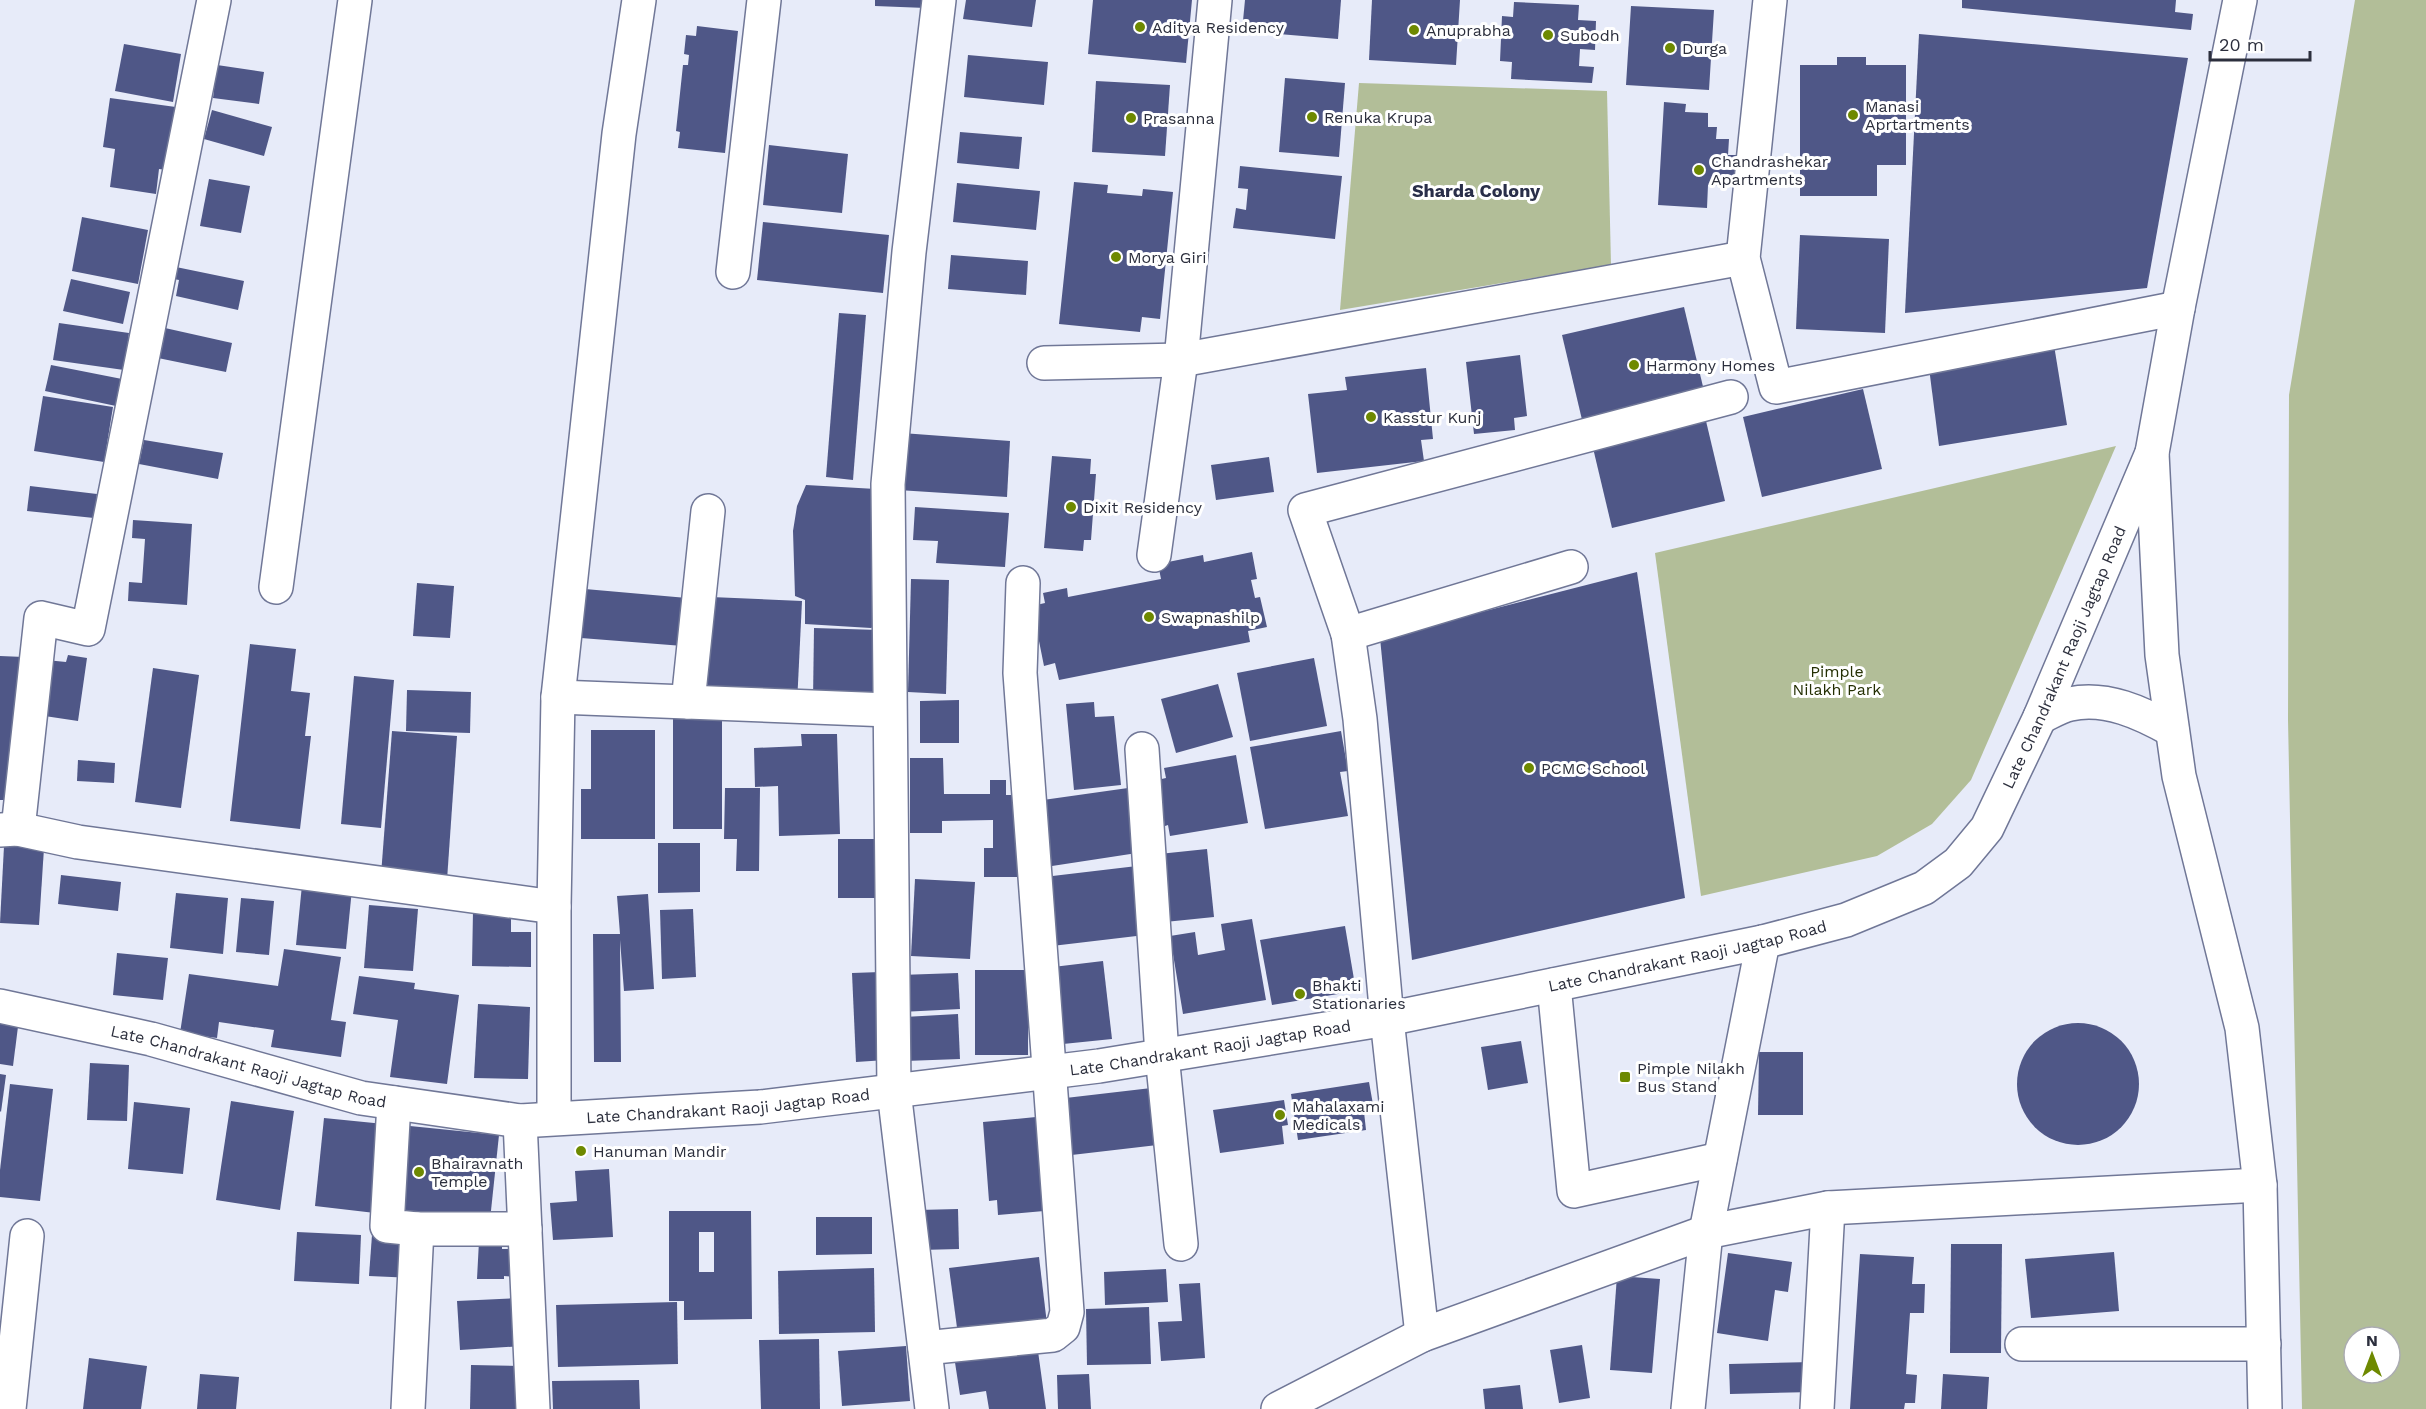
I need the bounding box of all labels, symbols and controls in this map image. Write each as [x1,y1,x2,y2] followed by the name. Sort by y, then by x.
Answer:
[1152,18,1285,37] place label: Aditya Residency
[1133,20,1147,34] marker: Aditya Residency
[1426,21,1511,40] place label: Anuprabha
[1407,23,1421,37] marker: Anuprabha
[2210,24,2310,62] scale bar
[1560,26,1620,45] place label: Subodh
[1541,28,1555,42] marker: Subodh
[2219,34,2264,55] text: 20 m
[1682,39,1727,58] place label: Durga
[1663,41,1677,55] marker: Durga
[1865,97,1970,134] place label: Manasi Aprtartments
[1324,108,1432,127] place label: Renuka Krupa
[1846,108,1860,122] marker: Manasi Aprtartments
[1143,109,1214,128] place label: Prasanna
[1305,110,1319,124] marker: Renuka Krupa
[1124,111,1138,125] marker: Prasanna
[1711,152,1829,189] place label: Chandrashekar Apartments
[1692,163,1706,177] marker: Chandrashekar Apartments
[1412,180,1541,201] district label: Sharda Colony
[1128,248,1206,267] place label: Morya Giri
[1109,250,1123,264] marker: Morya Giri
[1646,356,1775,375] place label: Harmony Homes
[1627,358,1641,372] marker: Harmony Homes
[1383,408,1482,427] place label: Kasstur Kunj
[1364,410,1378,424] marker: Kasstur Kunj
[1083,498,1203,517] place label: Dixit Residency
[1064,500,1078,514] marker: Dixit Residency
[1998,523,2130,792] street label: Late Chandrakant Raoji Jagtap Road
[1161,608,1260,627] place label: Swapnashilp
[1142,610,1156,624] marker: Swapnashilp
[1793,662,1881,699] park label: Pimple Nilakh Park
[1541,759,1645,778] place label: PCMC School
[1522,761,1536,775] marker: PCMC School
[1546,917,1829,996] street label: Late Chandrakant Raoji Jagtap Road
[1312,976,1406,1013] place label: Bhakti Stationaries
[1293,987,1307,1001] marker: Bhakti Stationaries
[1069,1016,1352,1079] street label: Late Chandrakant Raoji Jagtap Road
[109,1021,388,1112] street label: Late Chandrakant Raoji Jagtap Road
[1637,1059,1745,1096] place label: Pimple Nilakh Bus Stand
[1618,1070,1632,1084] marker: Pimple Nilakh Bus Stand
[586,1085,871,1127] street label: Late Chandrakant Raoji Jagtap Road
[1292,1097,1384,1134] place label: Mahalaxami Medicals
[1273,1108,1287,1122] marker: Mahalaxami Medicals
[593,1142,727,1161] place label: Hanuman Mandir
[574,1144,588,1158] marker: Hanuman Mandir
[431,1154,523,1191] place label: Bhairavnath Temple
[412,1165,426,1179] marker: Bhairavnath Temple
[2342,1325,2402,1385] north arrow
[2366,1331,2378,1350] text: N

